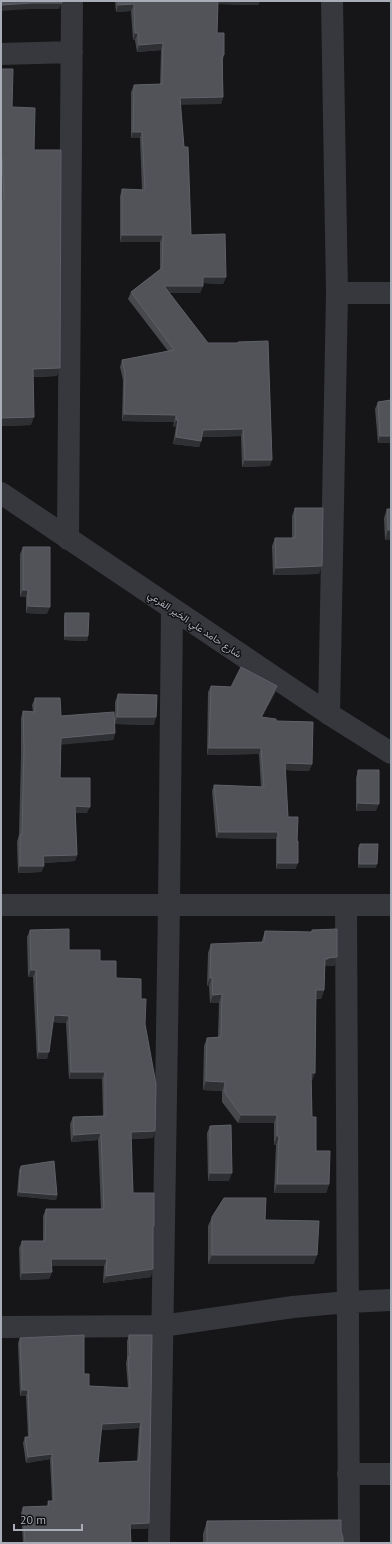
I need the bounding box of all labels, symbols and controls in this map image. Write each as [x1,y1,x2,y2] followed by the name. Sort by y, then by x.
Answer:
[144,588,244,662] street label: شارع حامد علي الخير الفرعي
[14,1506,82,1532] scale bar
[20,1512,46,1527] text: 20 m

